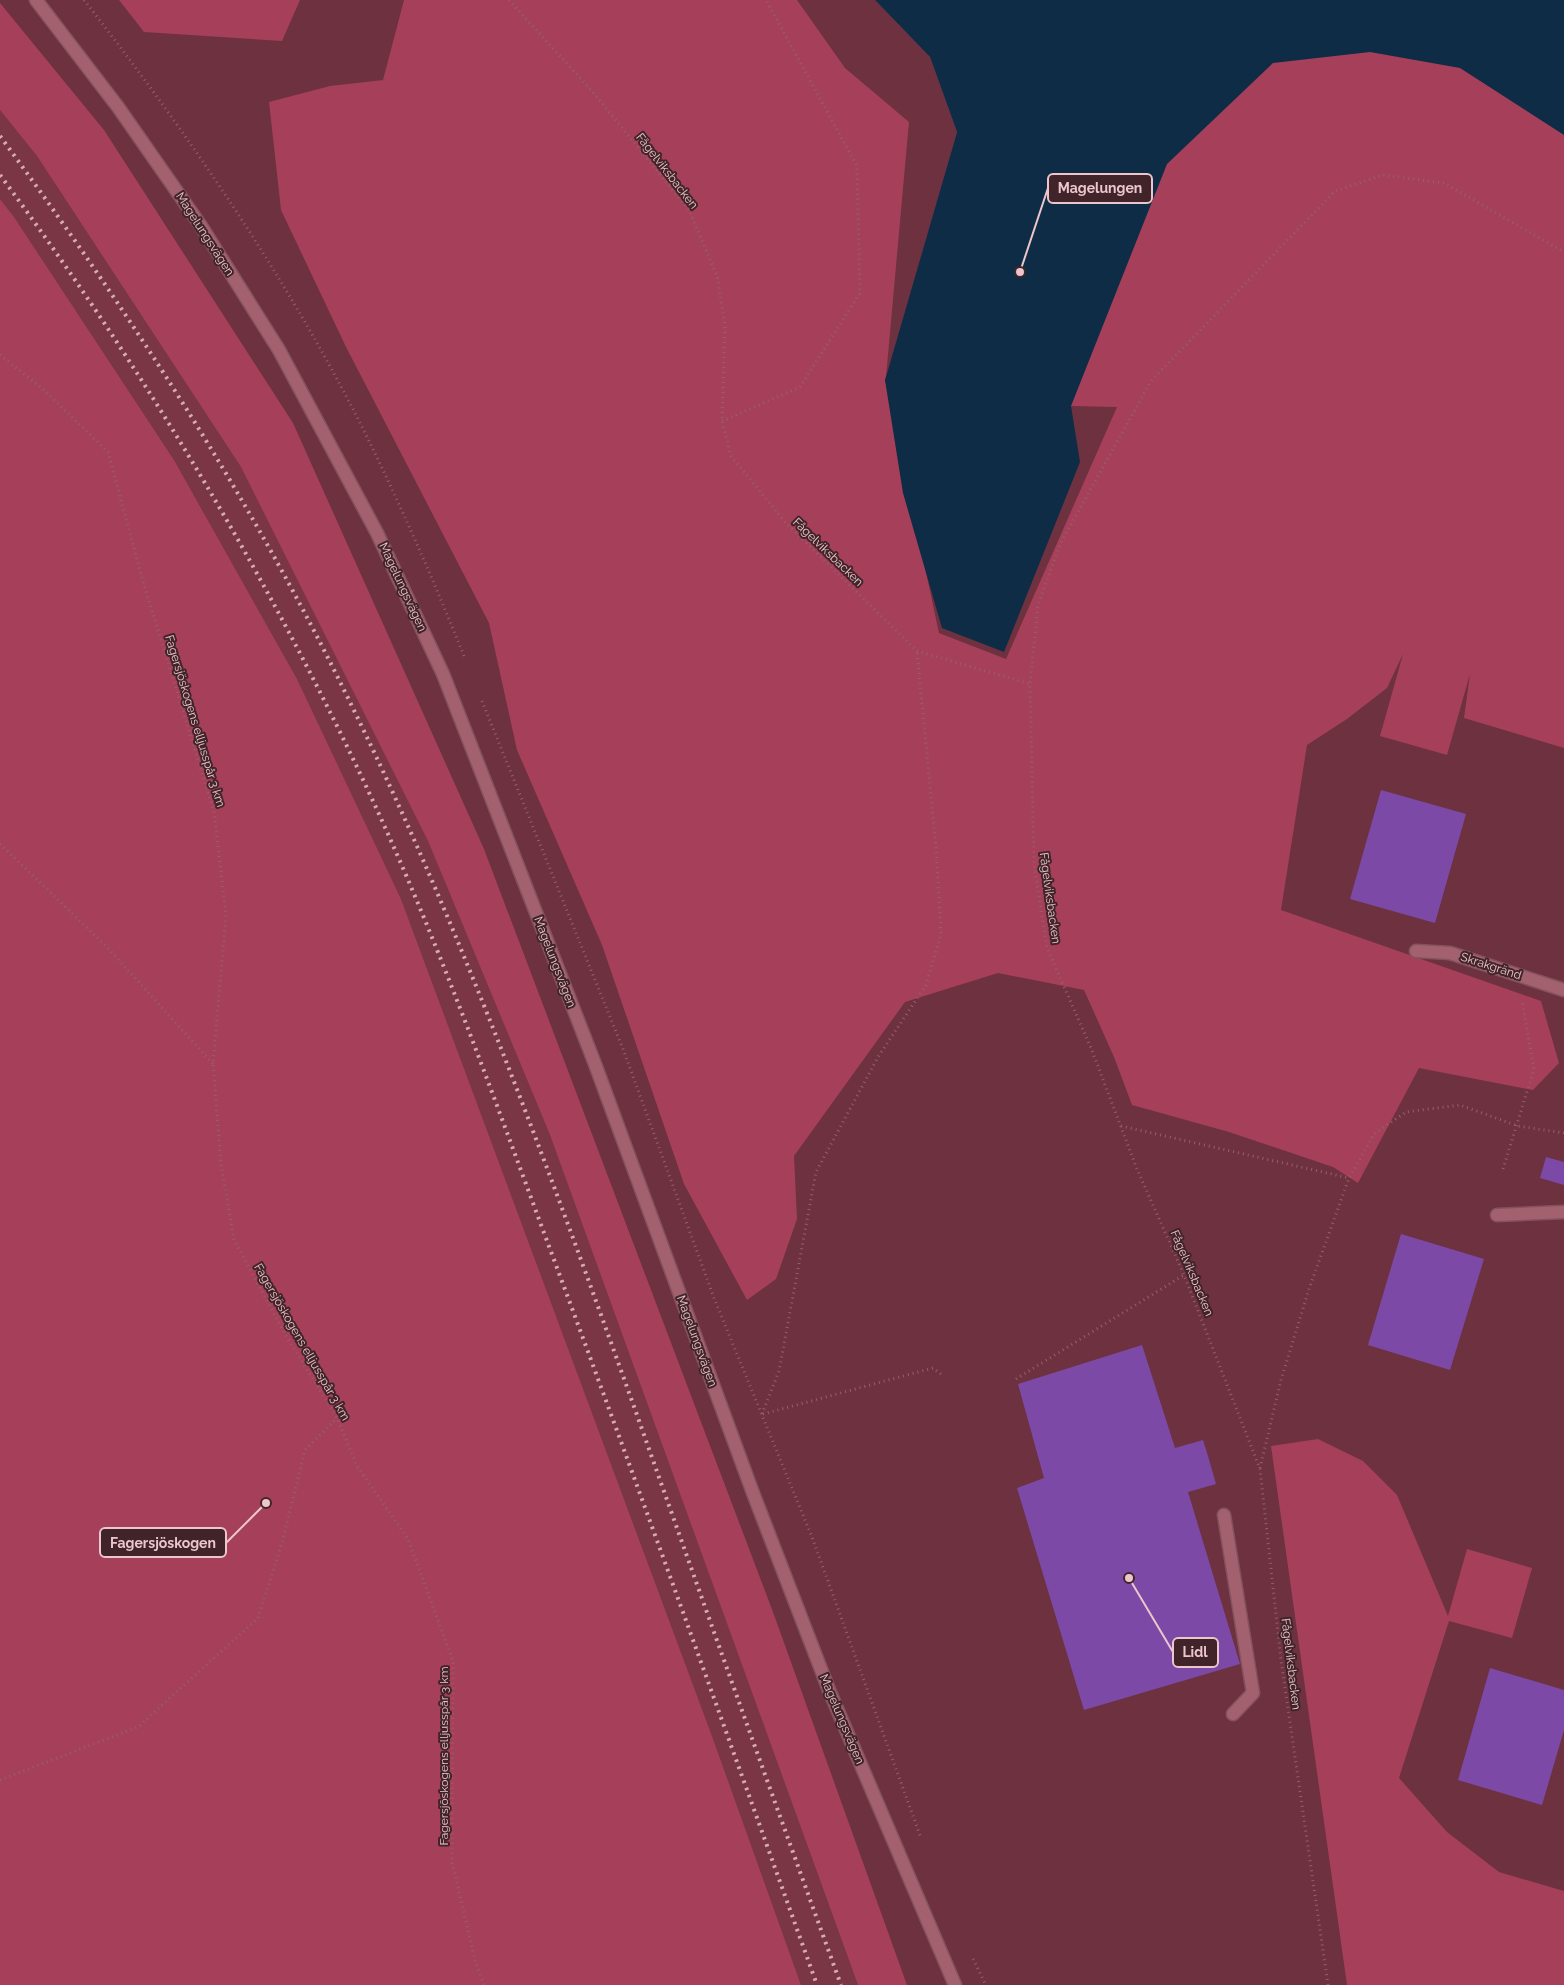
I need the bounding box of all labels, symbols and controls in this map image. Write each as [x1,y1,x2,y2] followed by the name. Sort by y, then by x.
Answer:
[633,130,701,212] street label: Fågelviksbacken
[1048,174,1152,203] callout: Magelungen
[1058,180,1142,196] text: Magelungen
[173,190,237,278] street label: Magelungsvägen
[790,515,866,589] street label: Fågelviksbacken
[376,540,430,634] street label: Magelungsvägen
[162,633,228,809] street label: Fagersjöskogens elljusspår 3 km
[1037,851,1063,945] street label: Fågelviksbacken
[531,915,579,1009] street label: Magelungsvägen
[1459,950,1523,982] street label: Skrakgränd
[1168,1228,1216,1318] street label: Fågelviksbacken
[251,1261,353,1423] street label: Fagersjöskogens elljusspår 3 km
[674,1293,720,1389] street label: Magelungsvägen
[100,1528,226,1557] callout: Fagersjöskogen
[110,1535,216,1551] text: Fagersjöskogen
[1278,1617,1304,1711] street label: Fågelviksbacken
[1173,1638,1218,1667] callout: Lidl
[1182,1644,1208,1660] text: Lidl
[437,1666,451,1846] street label: Fagersjöskogens elljusspår 3 km
[817,1672,867,1766] street label: Magelungsvägen

